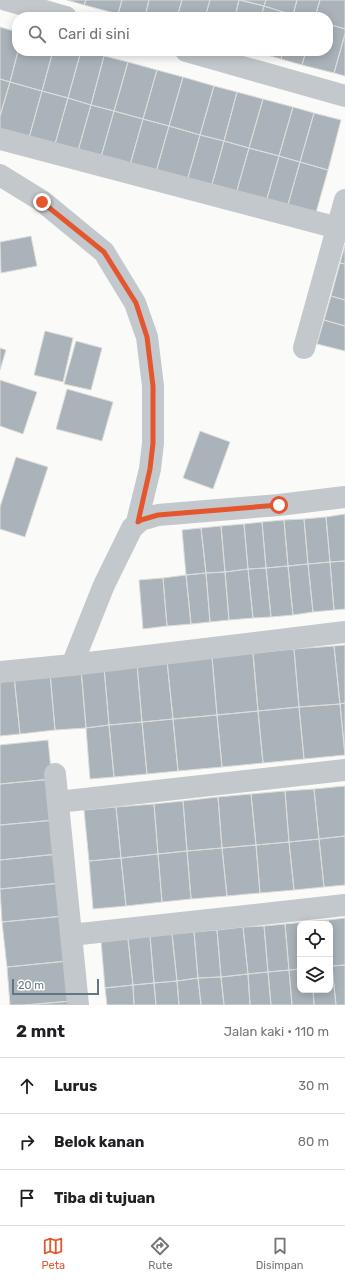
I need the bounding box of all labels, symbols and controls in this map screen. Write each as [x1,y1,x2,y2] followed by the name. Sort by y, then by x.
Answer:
[12,12,333,56] search box
[26,23,48,45] icon: search
[58,25,130,43] text: Cari di sini
[33,193,51,211] route end
[270,496,288,514] route start
[297,921,333,993] map controls
[297,921,333,957] button: locate
[297,957,333,993] button: layers
[12,977,99,996] scale bar
[18,979,44,992] text: 20 m
[16,1021,65,1041] text: 2 mnt
[224,1024,329,1039] text: Jalan kaki · 110 m
[16,1075,38,1097] icon: ahead
[54,1077,97,1095] text: Lurus
[298,1078,329,1093] text: 30 m
[16,1131,38,1153] icon: right
[54,1133,144,1151] text: Belok kanan
[298,1134,329,1149] text: 80 m
[16,1187,38,1209] icon: arrive
[54,1189,155,1207] text: Tiba di tujuan
[42,1235,65,1272] tab: Peta
[148,1235,173,1272] tab: Rute
[256,1235,303,1272] tab: Disimpan

